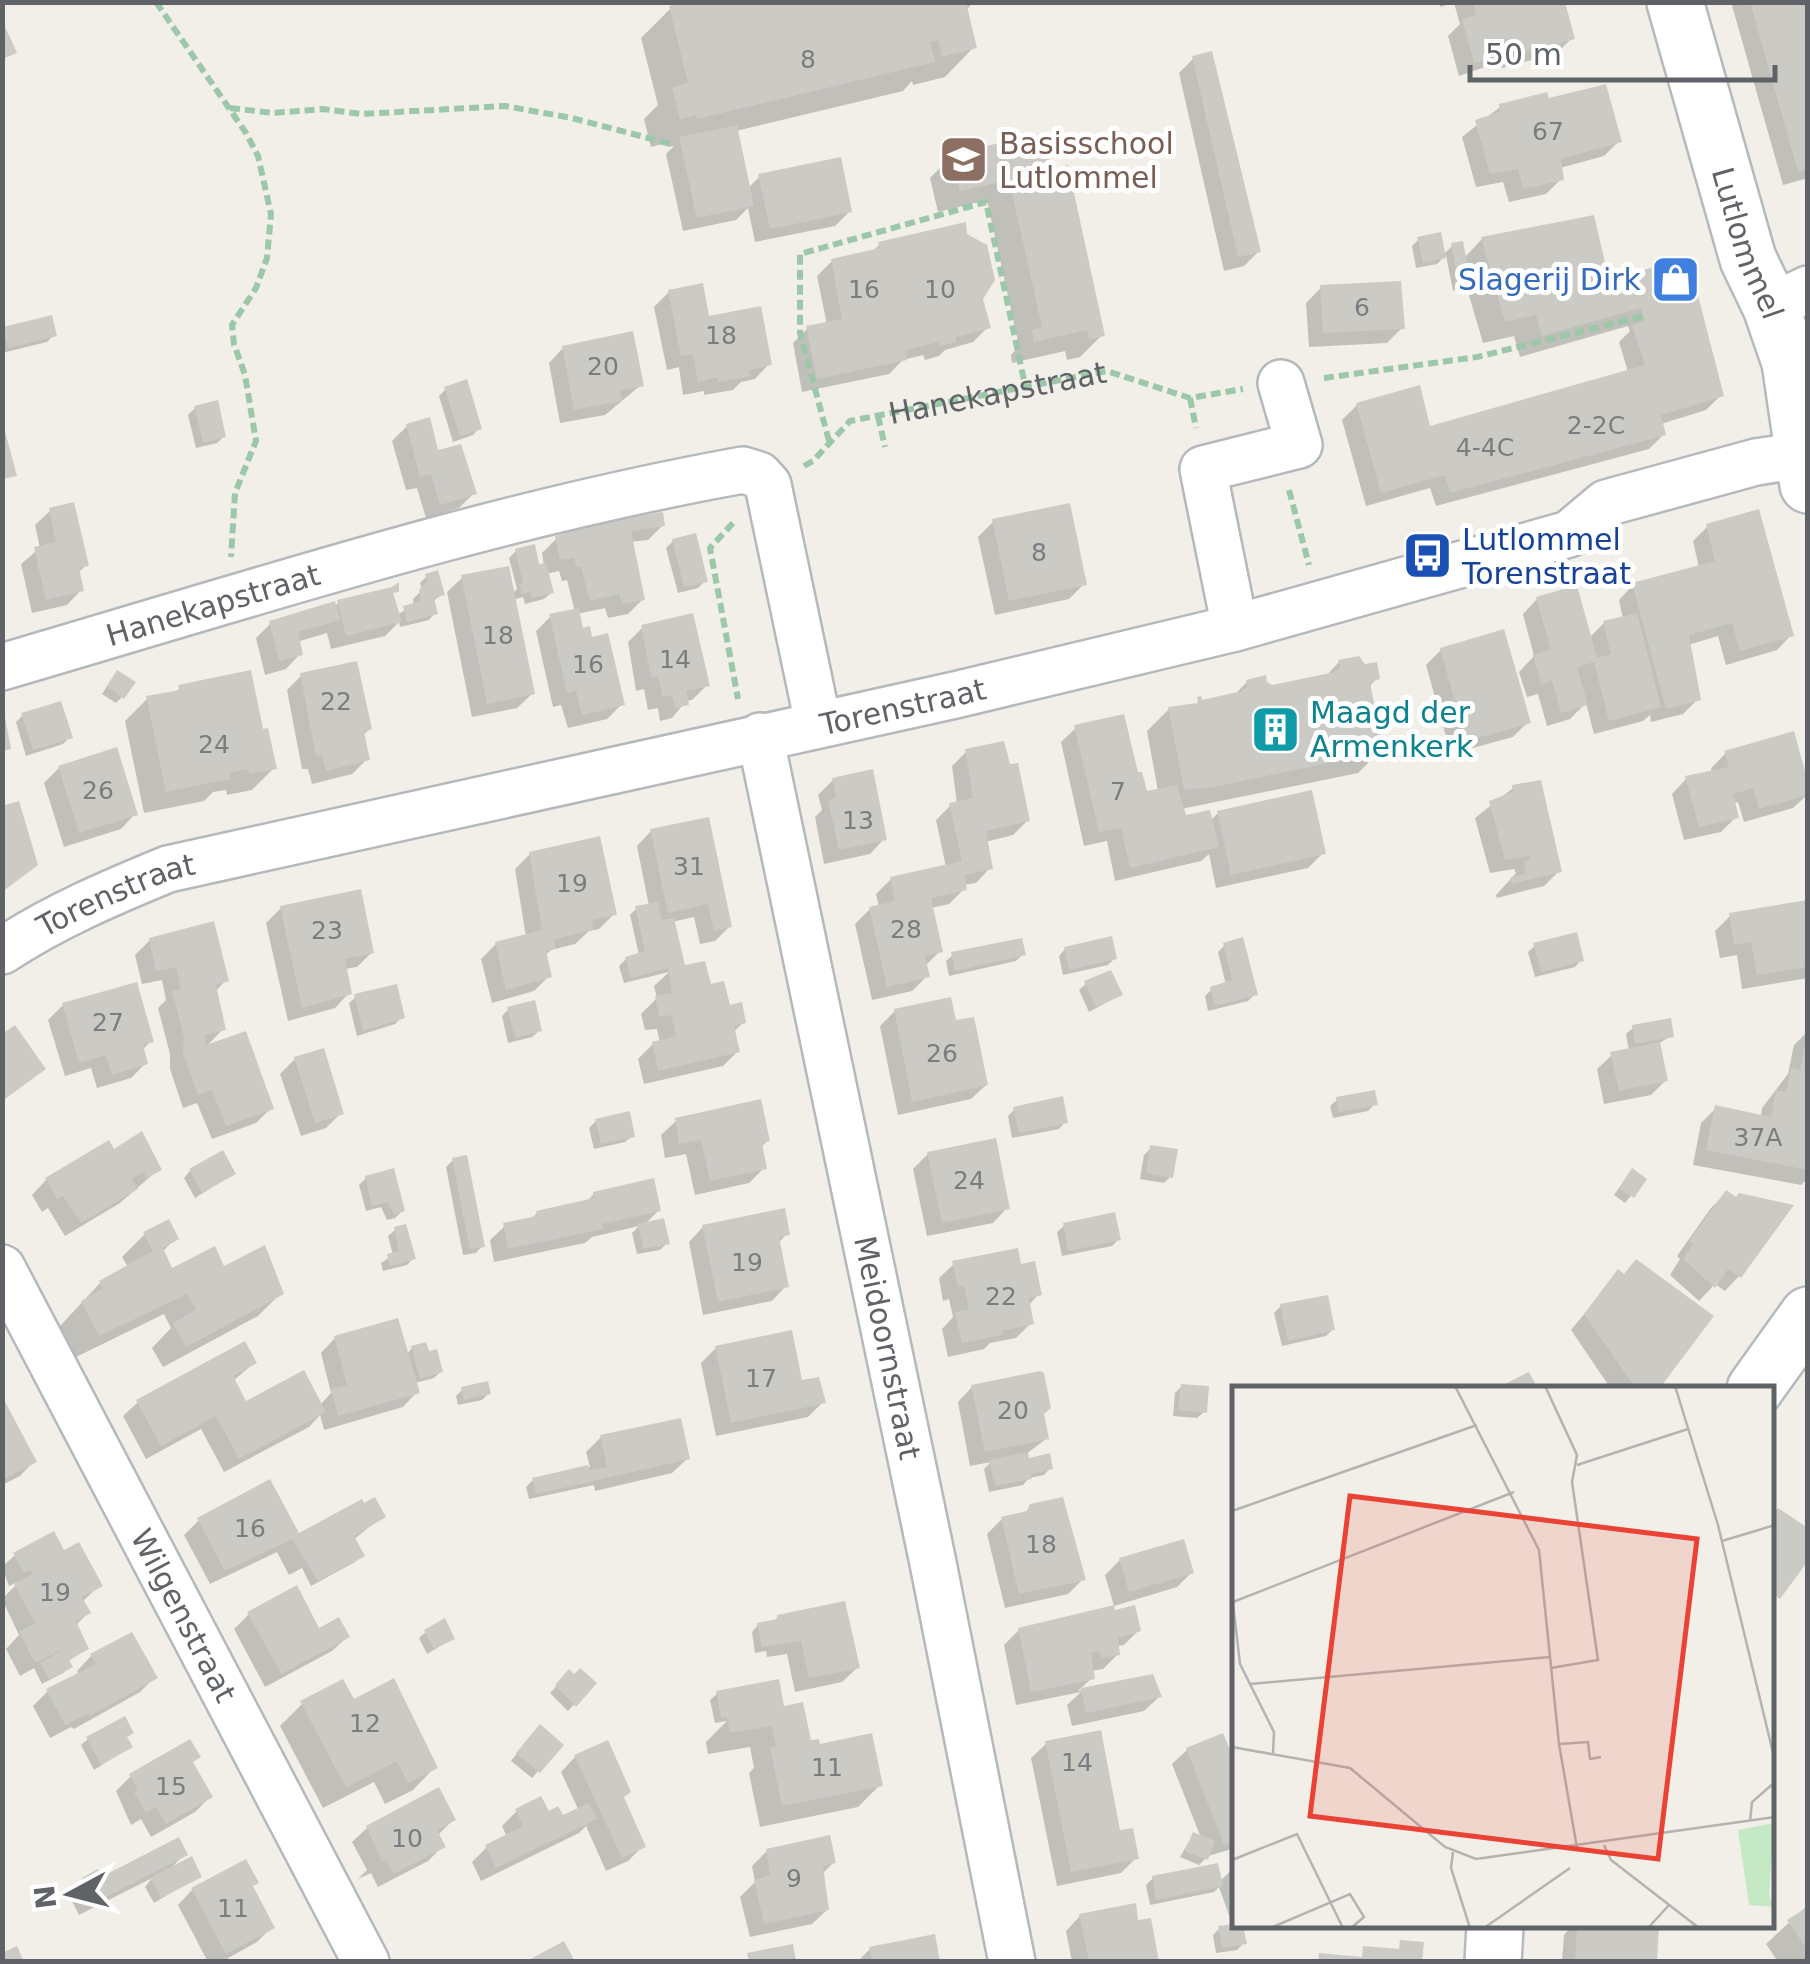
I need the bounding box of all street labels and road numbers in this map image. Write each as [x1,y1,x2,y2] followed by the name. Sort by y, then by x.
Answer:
[1705,163,1791,323] street label: Lutlommel
[886,354,1110,431] street label: Hanekapstraat
[102,556,324,653] street label: Hanekapstraat
[816,671,990,742] street label: Torenstraat
[30,846,198,944] street label: Torenstraat
[848,1233,928,1463] street label: Meidoornstraat
[124,1523,244,1708] street label: Wilgenstraat

